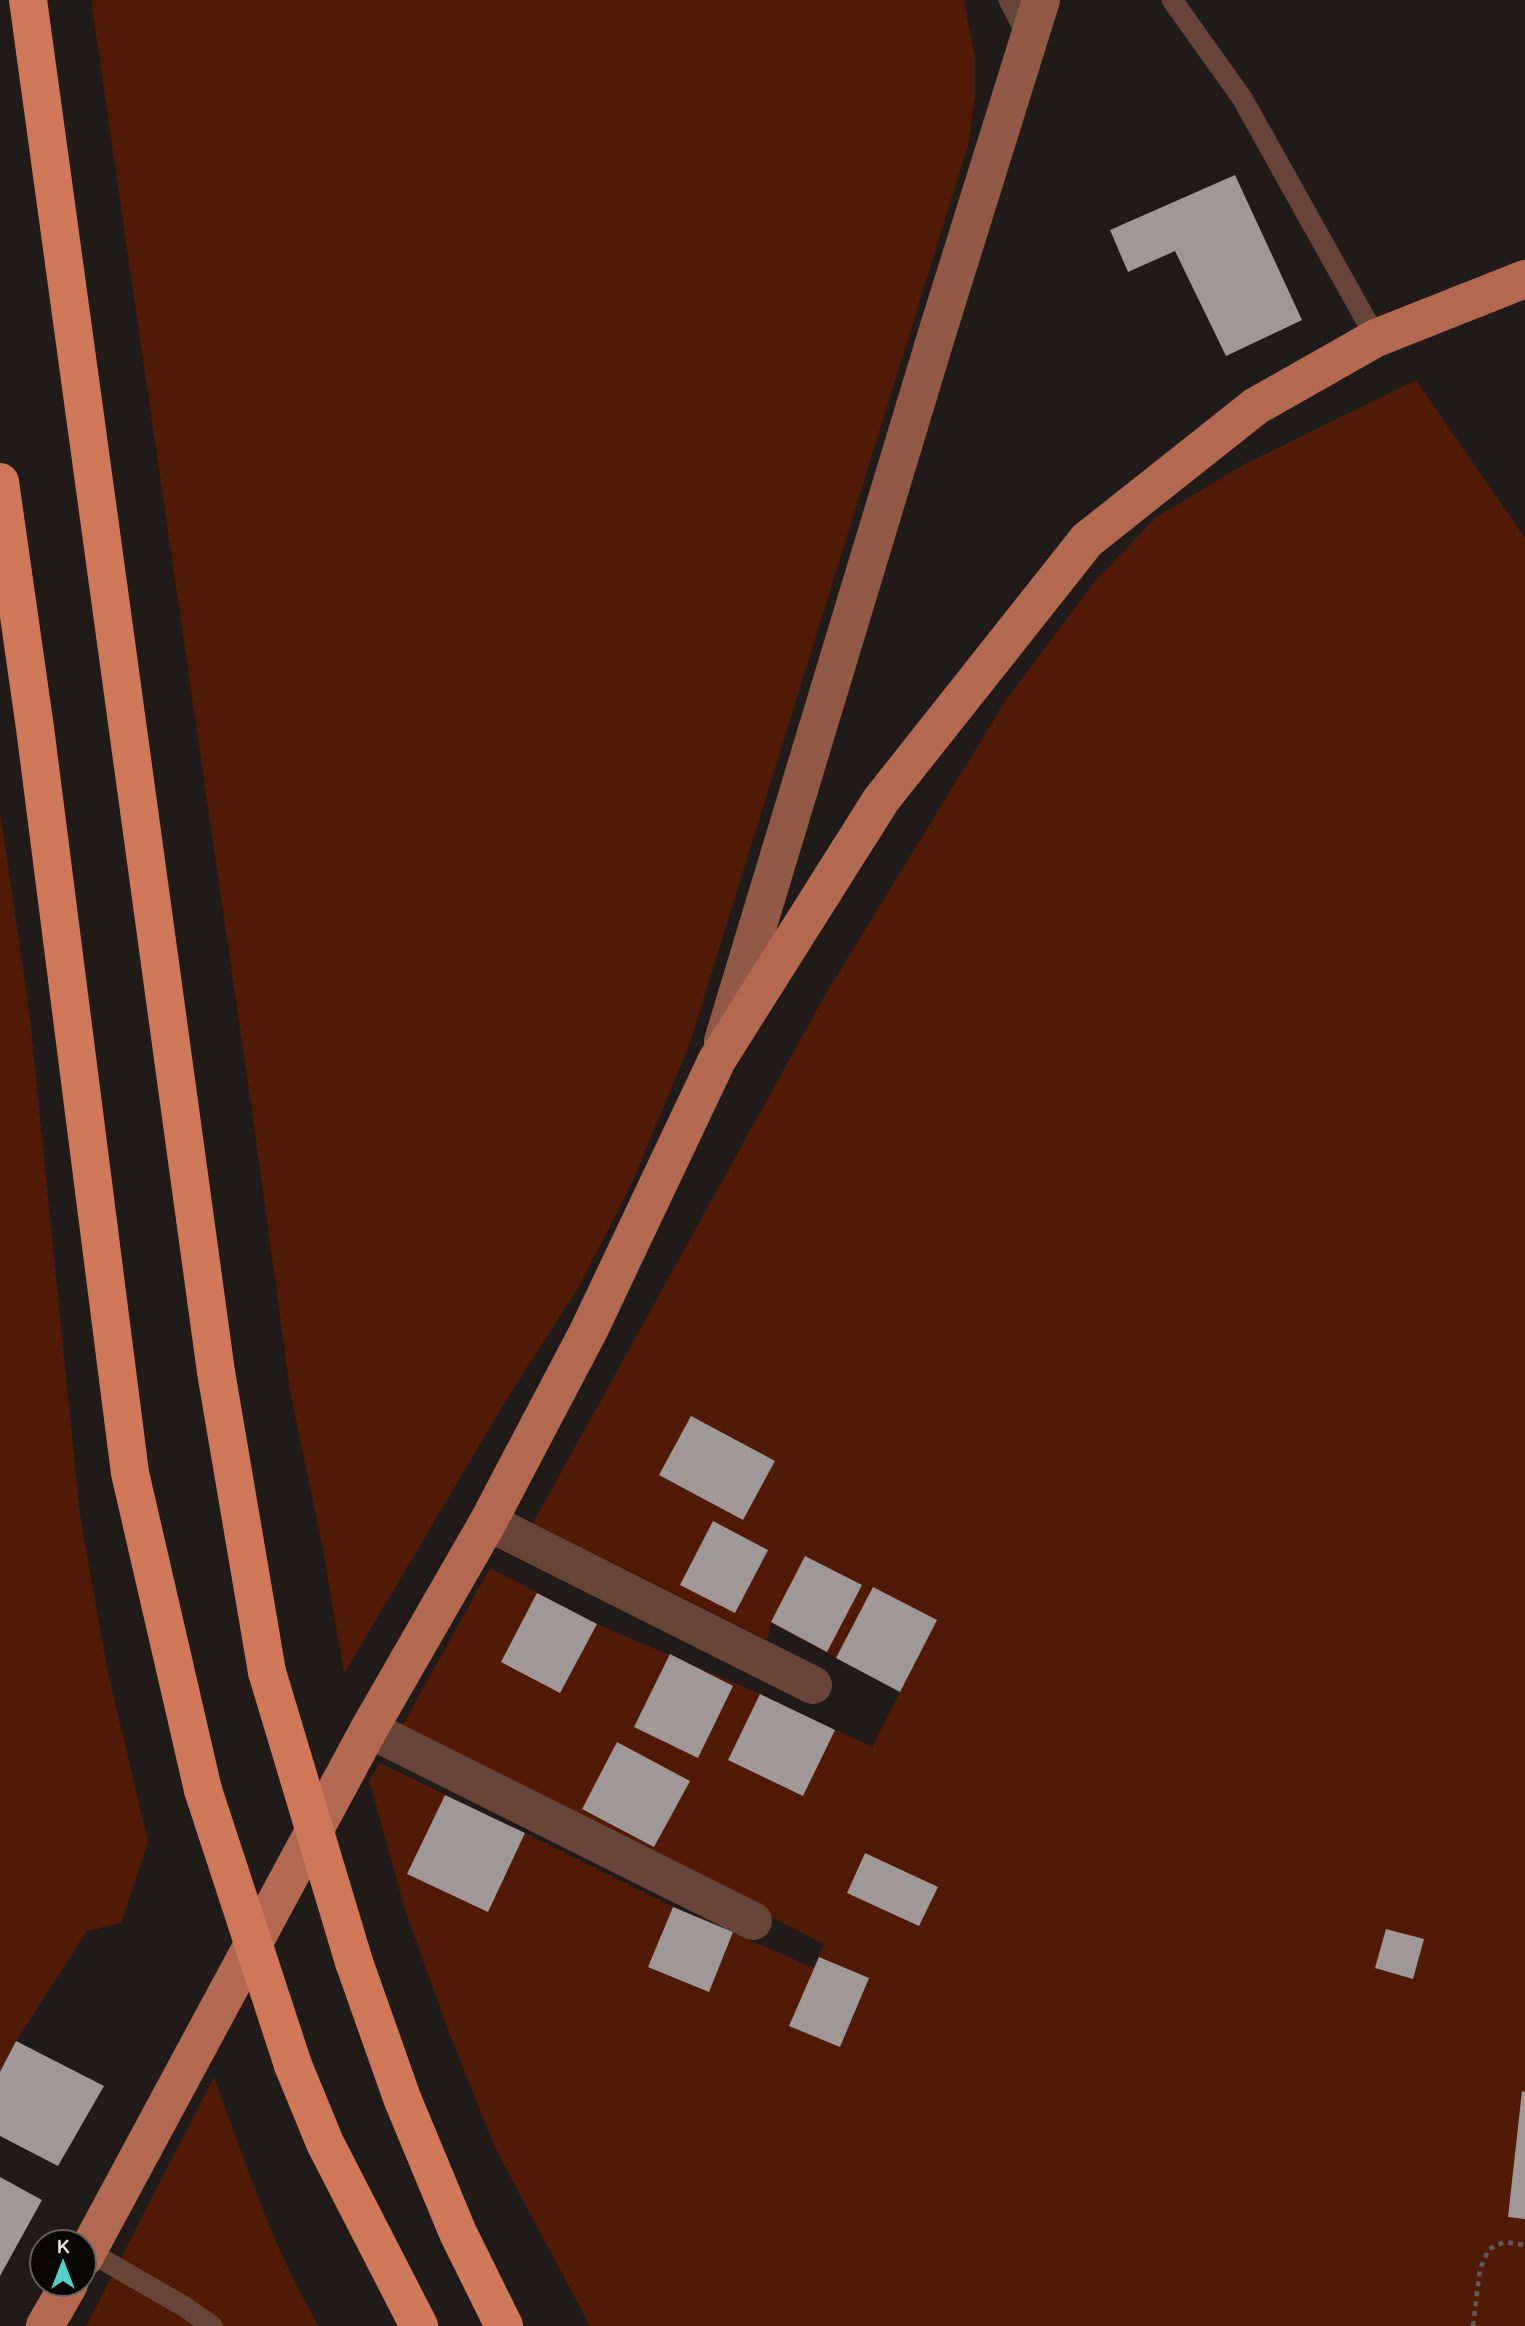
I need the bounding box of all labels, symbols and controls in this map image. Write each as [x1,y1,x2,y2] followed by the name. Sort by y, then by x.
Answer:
[28,2228,98,2298] north arrow
[57,2236,70,2258] text: K

